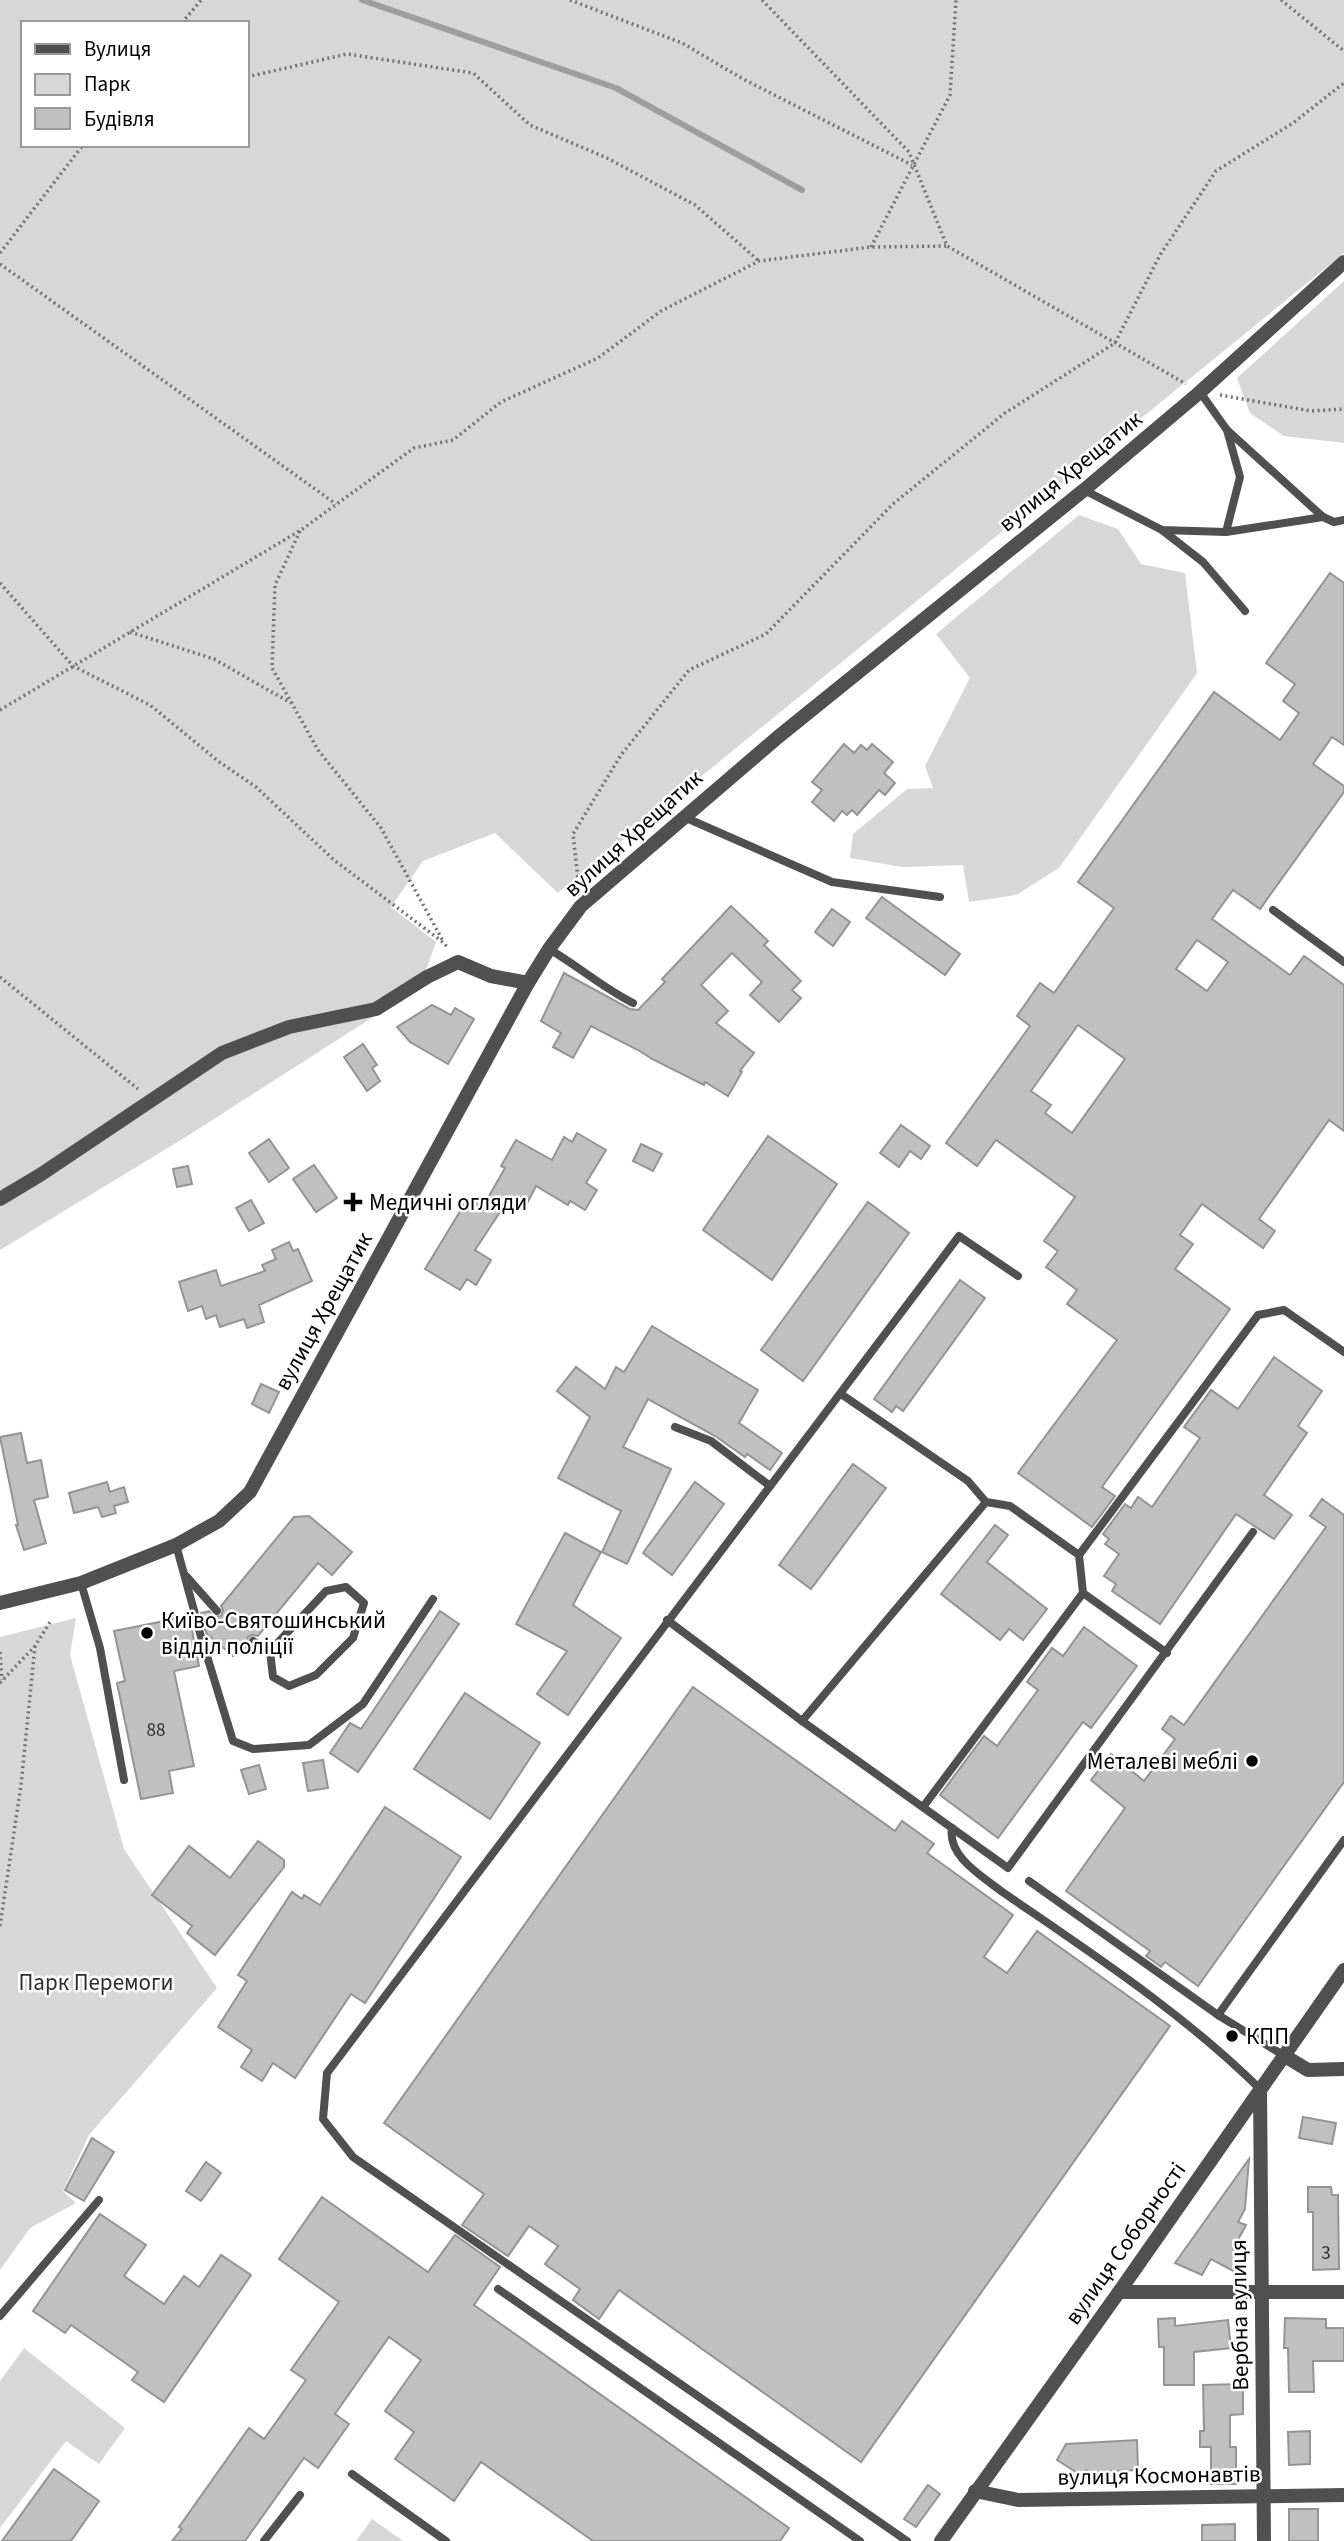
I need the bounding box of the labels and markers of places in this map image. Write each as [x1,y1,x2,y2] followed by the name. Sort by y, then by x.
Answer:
[369,1186,527,1219] place label: Медичні огляди
[343,1192,363,1212] marker: Медичні огляди
[161,1604,386,1663] place label: Київо-Святошинський відділ поліції
[139,1625,155,1641] marker: Київо-Святошинський відділ поліції
[1087,1745,1238,1778] place label: Металеві меблі
[1244,1753,1260,1769] marker: Металеві меблі
[1246,2020,1289,2053] place label: КПП
[1224,2028,1240,2044] marker: КПП

